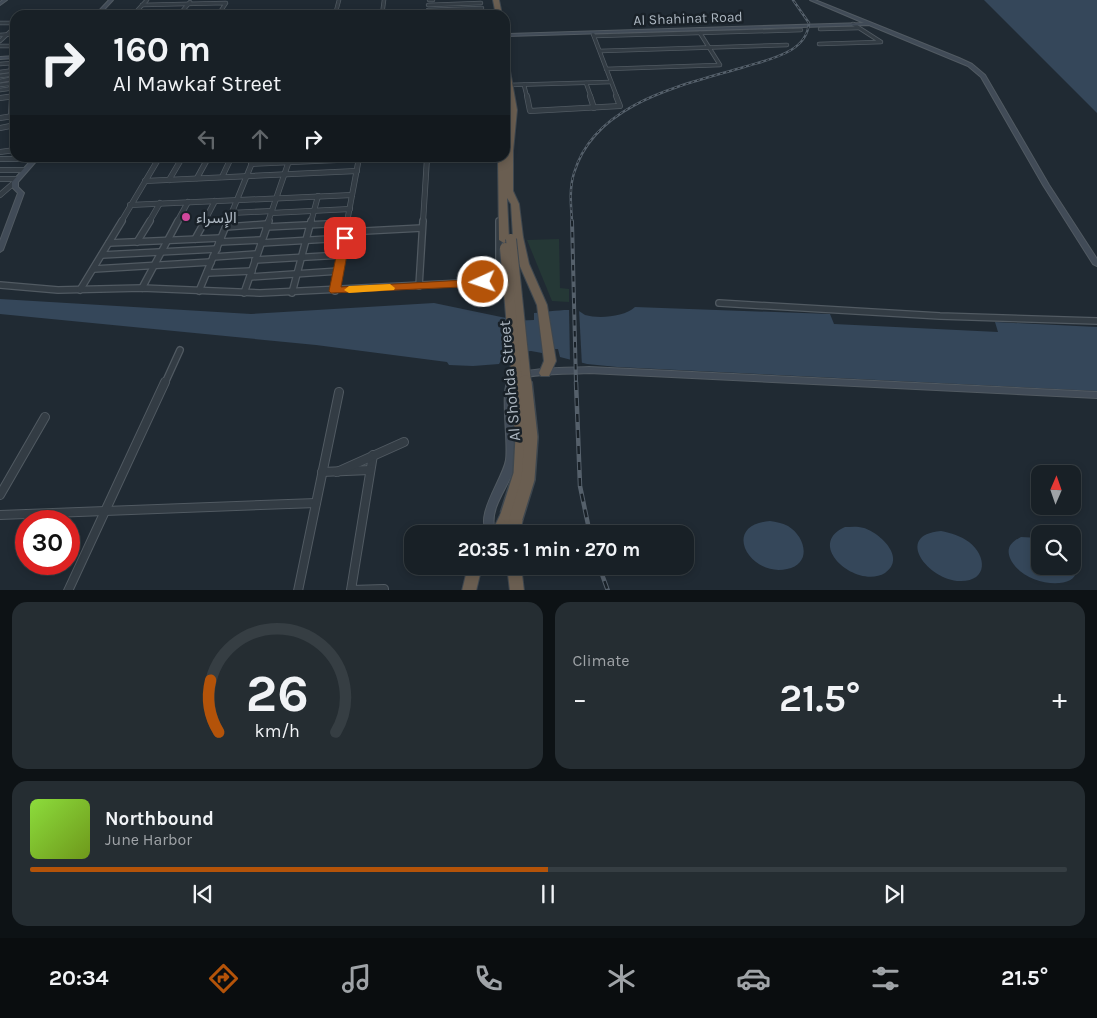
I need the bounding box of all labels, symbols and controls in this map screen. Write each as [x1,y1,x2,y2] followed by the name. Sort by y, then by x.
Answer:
[633,8,743,29] street label: Al Shahinat Road
[113,29,211,70] text: 160 m
[30,30,95,95] icon: right
[113,71,281,97] text: Al Mawkaf Street
[193,125,221,153] icon: left
[246,125,274,153] icon: ahead
[299,125,327,153] icon: right
[196,208,237,228] place label: الإسراء
[180,211,192,223] marker: الإسراء
[324,217,366,259] pin
[331,224,359,252] icon: arrive
[456,255,508,307] position arrow
[495,320,524,442] street label: Al Shohda Street
[1031,465,1081,515] north arrow
[1031,465,1081,575] map controls
[15,510,80,575] speed limit sign: 30
[1031,525,1081,575] button: search
[458,539,640,561] text: 20:35 · 1 min · 270 m
[573,651,630,670] text: Climate
[246,663,309,724] text: 26
[779,676,861,721] text: 21.5°
[573,682,587,715] text: −
[1052,682,1067,715] text: +
[255,721,300,742] text: km/h
[105,808,214,830] text: Northbound
[105,830,192,849] text: June Harbor
[189,880,217,908] icon: previous
[534,880,562,908] icon: pause
[880,880,908,908] icon: next
[206,961,241,996] icon: directions
[339,961,374,996] icon: music
[471,961,506,996] icon: phone
[604,961,639,996] icon: climate
[736,961,771,996] icon: car
[868,961,903,996] icon: filters
[49,965,109,991] text: 20:34
[1001,965,1048,991] text: 21.5°

